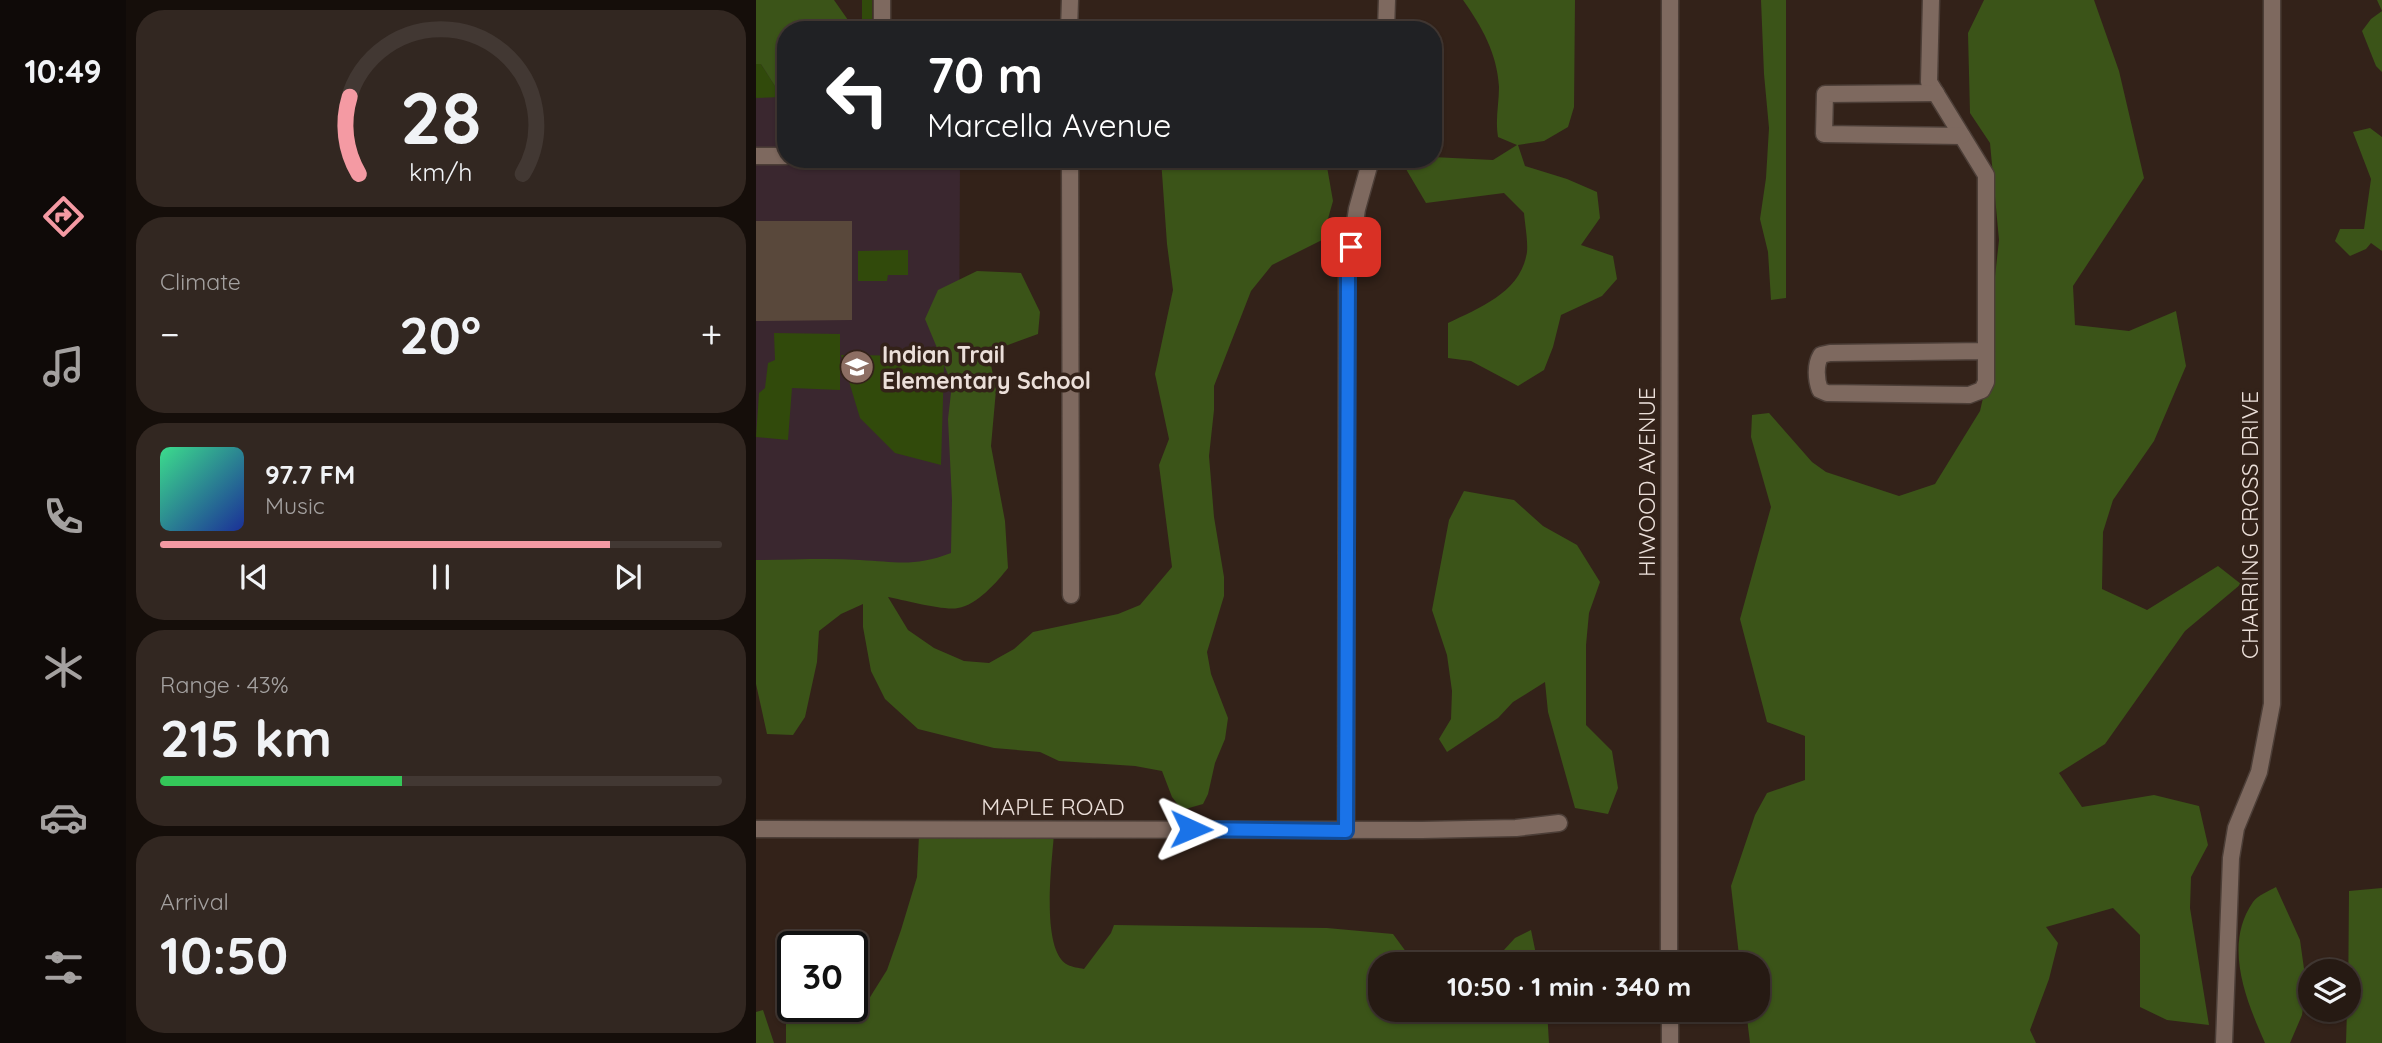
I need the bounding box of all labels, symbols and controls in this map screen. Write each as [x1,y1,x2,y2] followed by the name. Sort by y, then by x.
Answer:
[927,44,1043,105] text: 70 m
[812,49,903,140] icon: left
[24,51,102,91] text: 10:49
[400,72,482,163] text: 28
[927,105,1171,145] text: Marcella Avenue
[409,156,473,187] text: km/h
[39,192,88,241] icon: directions
[1321,217,1381,277] pin
[1332,228,1370,266] icon: arrive
[160,267,241,296] text: Climate
[399,302,481,367] text: 20°
[160,310,180,358] text: −
[701,310,722,358] text: +
[882,340,1091,395] place label: Indian Trail Elementary School
[39,342,88,391] icon: music
[838,348,876,386] school or university icon: Indian Trail Elementary School
[1632,387,1661,577] street label: HIWOOD AVENUE
[2235,391,2264,659] street label: CHARRING CROSS DRIVE
[265,458,355,491] text: 97.7 FM
[265,491,325,520] text: Music
[39,492,88,541] icon: phone
[235,558,273,596] icon: previous
[422,558,460,596] icon: pause
[609,558,647,596] icon: next
[39,643,88,692] icon: climate
[160,670,289,699] text: Range · 43%
[160,705,332,770] text: 215 km
[981,792,1125,821] street label: MAPLE ROAD
[1154,792,1228,866] position arrow
[39,793,88,842] icon: car
[160,887,229,916] text: Arrival
[160,922,288,987] text: 10:50
[777,931,868,1022] speed limit sign: 30
[39,943,88,992] icon: filters
[2298,959,2361,1022] map controls
[2298,959,2361,1022] button: layers
[1447,970,1691,1003] text: 10:50 · 1 min · 340 m

